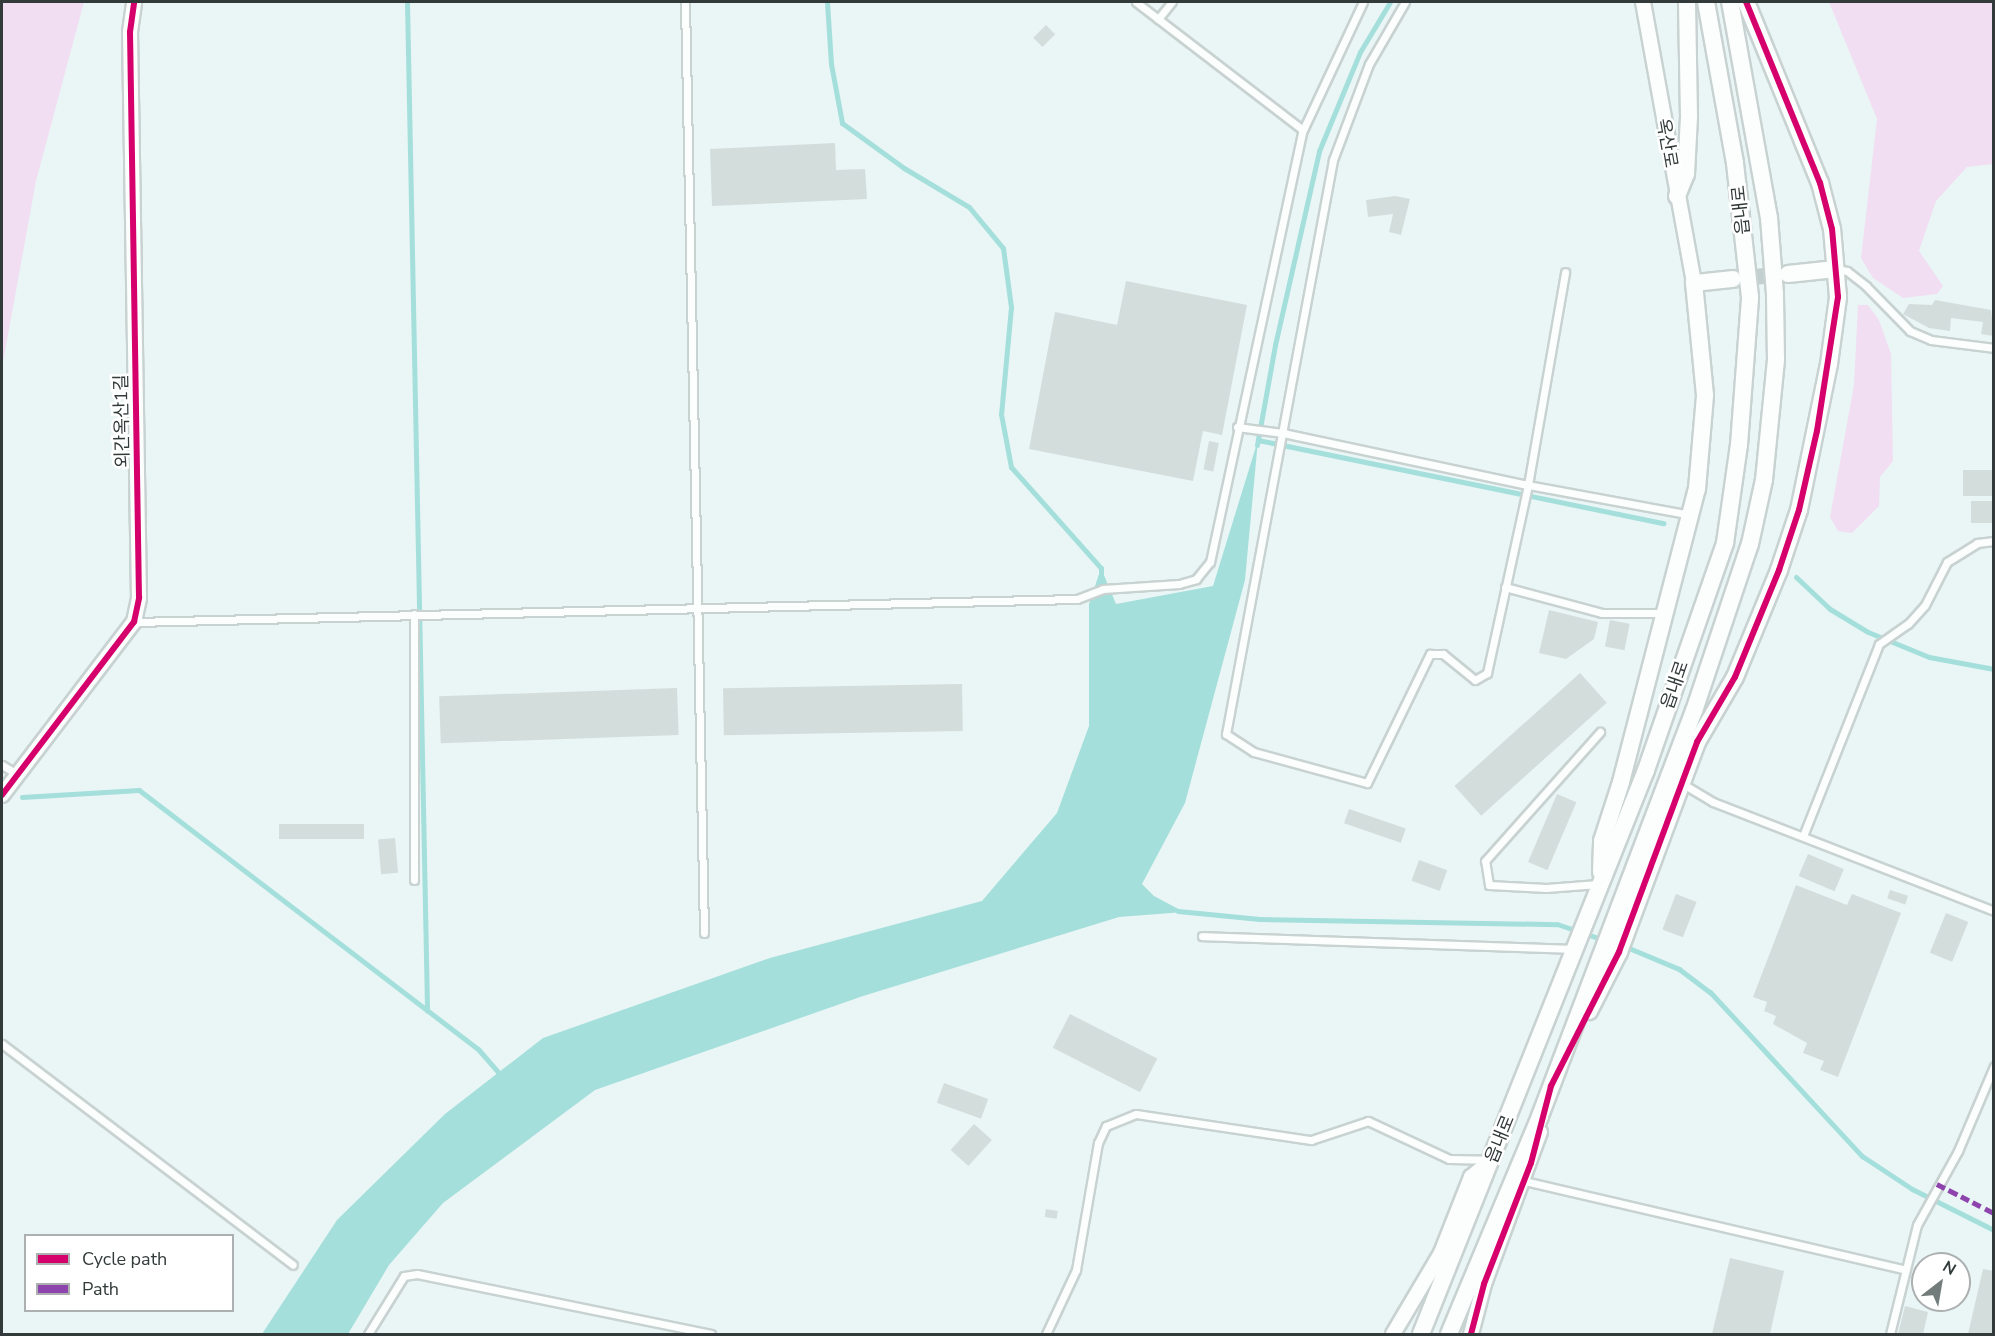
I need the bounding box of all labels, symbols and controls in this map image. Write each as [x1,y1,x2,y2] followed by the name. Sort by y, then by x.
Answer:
[1652,117,1682,169] street label: 옥산로
[1728,184,1754,236] street label: 읍내로
[110,374,134,468] street label: 외간옥산1길
[1657,658,1693,712] street label: 읍내로
[1481,1112,1519,1166] street label: 읍내로
[24,1234,234,1312] legend
[82,1247,167,1271] text: Cycle path
[1911,1252,1971,1312] north arrow
[1938,1256,1960,1281] text: N
[82,1277,119,1301] text: Path

